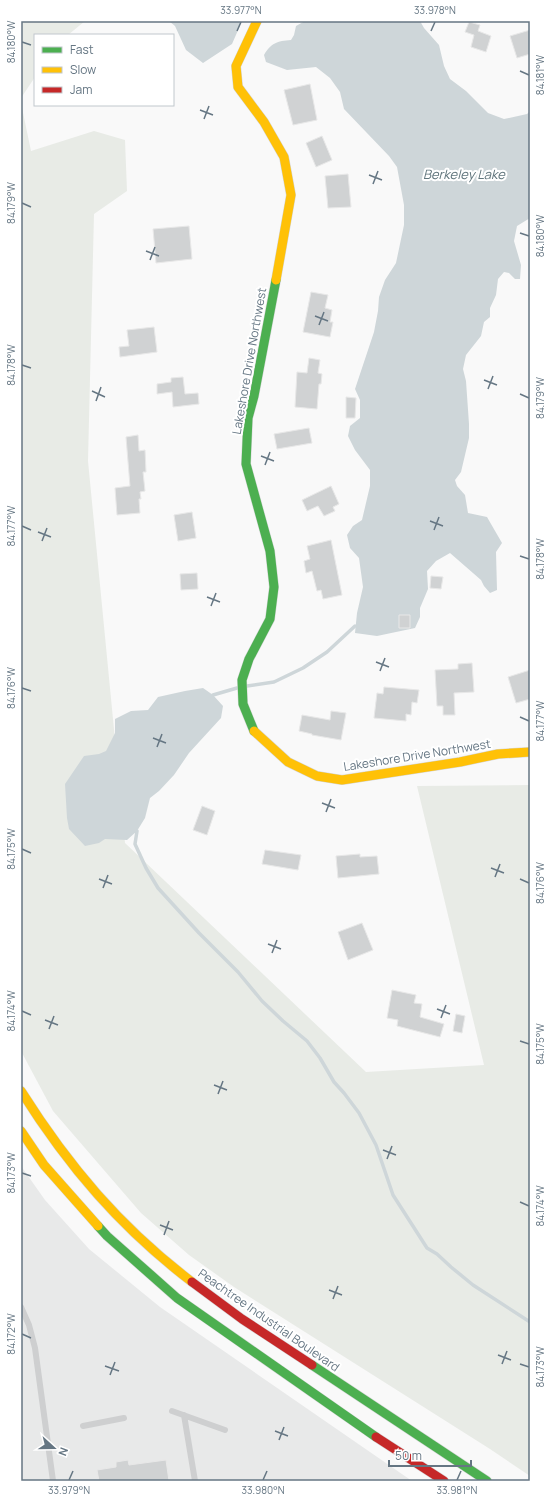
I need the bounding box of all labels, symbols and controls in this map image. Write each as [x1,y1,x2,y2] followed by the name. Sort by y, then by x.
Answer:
[220,3,262,17] text: 33.977°N
[414,3,456,17] text: 33.978°N
[4,20,18,63] text: 84.180°W
[34,34,174,106] legend
[70,41,94,58] text: Fast
[533,54,547,95] text: 84.181°W
[70,61,96,78] text: Slow
[70,81,92,98] text: Jam
[423,165,506,183] water label: Berkeley Lake
[4,181,18,224] text: 84.179°W
[533,214,547,257] text: 84.180°W
[228,286,270,436] street label: Lakeshore Drive Northwest
[4,344,18,386] text: 84.178°W
[533,376,547,419] text: 84.179°W
[4,505,18,546] text: 84.177°W
[533,538,547,580] text: 84.178°W
[4,666,18,709] text: 84.176°W
[533,700,547,741] text: 84.177°W
[342,735,492,775] street label: Lakeshore Drive Northwest
[4,828,18,870] text: 84.175°W
[533,861,547,904] text: 84.176°W
[4,990,18,1032] text: 84.174°W
[533,1023,547,1065] text: 84.175°W
[4,1152,18,1194] text: 84.173°W
[533,1185,547,1227] text: 84.174°W
[195,1265,343,1375] street label: Peachtree Industrial Boulevard
[4,1313,18,1355] text: 84.172°W
[533,1346,547,1388] text: 84.173°W
[34,1428,74,1468] north arrow
[389,1442,471,1468] scale bar
[55,1445,72,1458] text: N
[395,1447,422,1464] text: 50 m
[48,1483,90,1497] text: 33.979°N
[241,1483,285,1497] text: 33.980°N
[437,1483,478,1497] text: 33.981°N

